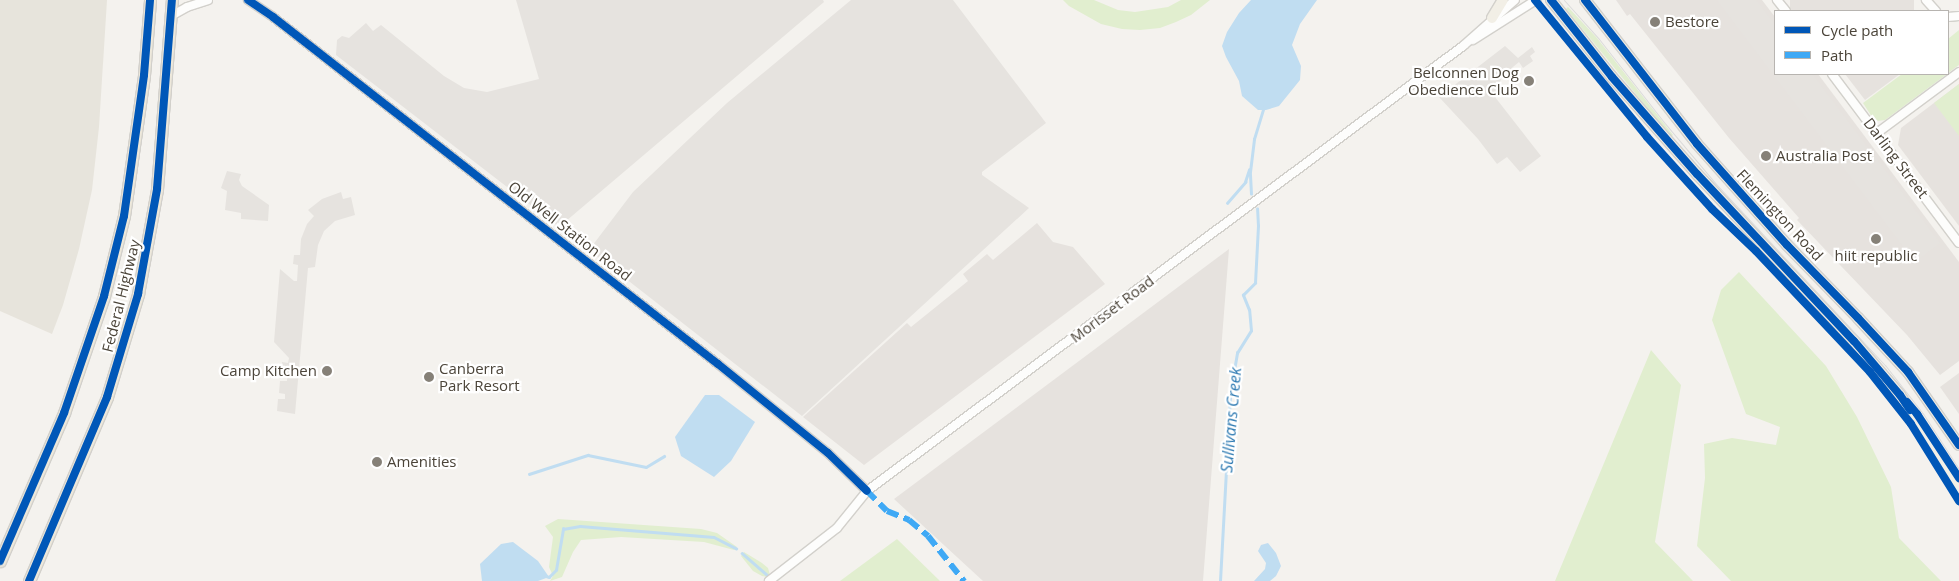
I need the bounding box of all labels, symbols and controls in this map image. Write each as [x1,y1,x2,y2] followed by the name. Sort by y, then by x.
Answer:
[1774,10,1949,75] legend
[1665,13,1719,31] place label: Bestore
[1649,16,1661,28] marker: Bestore
[1821,20,1893,40] text: Cycle path
[1821,45,1853,65] text: Path
[1408,63,1519,98] place label: Belconnen Dog Obedience Club
[1523,75,1535,87] marker: Belconnen Dog Obedience Club
[1860,114,1932,202] street label: Darling Street
[1776,147,1872,165] place label: Australia Post
[1760,150,1772,162] marker: Australia Post
[1733,166,1827,264] street label: Flemington Road
[505,177,635,285] street label: Old Well Station Road
[1870,233,1882,245] marker: hiit republic
[98,238,144,354] street label: Federal Highway
[1835,247,1917,265] place label: hiit republic
[1067,272,1157,346] street label: Morisset Road
[439,359,520,394] place label: Canberra Park Resort
[220,362,317,380] place label: Camp Kitchen
[321,365,333,377] marker: Camp Kitchen
[1217,367,1245,473] water label: Sullivans Creek
[423,371,435,383] marker: Canberra Park Resort
[387,453,456,471] place label: Amenities
[371,456,383,468] marker: Amenities

